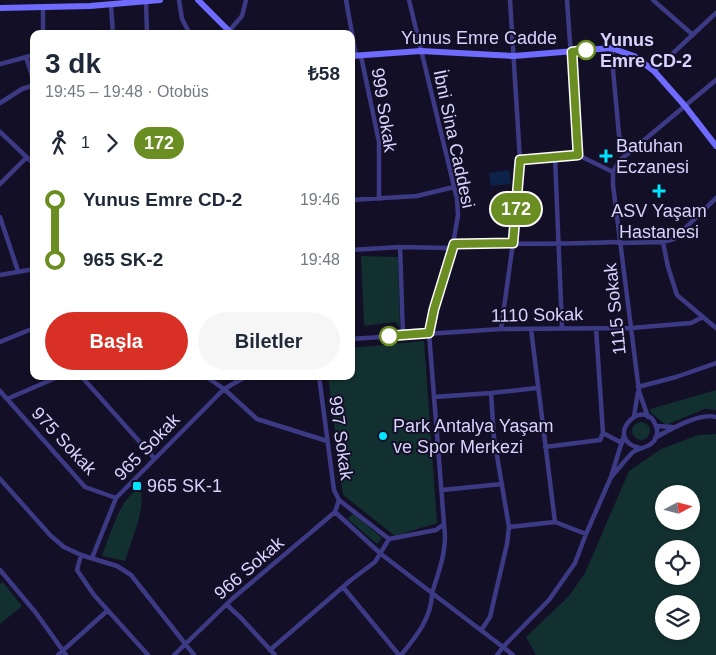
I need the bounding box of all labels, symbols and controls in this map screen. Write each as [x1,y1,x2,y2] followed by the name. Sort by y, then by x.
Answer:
[401,28,557,48] street label: Yunus Emre Cadde
[600,30,692,71] place label: Yunus Emre CD-2
[576,40,596,60] marker: Yunus Emre CD-2
[45,48,101,79] text: 3 dk
[308,63,340,84] text: ₺58
[367,66,401,155] street label: 999 Sokak
[430,68,478,210] street label: İbni Sina Caddesi
[45,83,209,100] text: 19:45 – 19:48 · Otobüs
[45,129,73,157] icon: walk
[98,129,126,157] icon: forward
[144,133,174,153] text: 172
[81,134,90,151] text: 1
[616,136,689,177] place label: Batuhan Eczanesi
[600,150,612,162] marker: Batuhan Eczanesi
[652,184,666,198] marker: ASV Yaşam Hastanesi
[83,189,242,210] text: Yunus Emre CD-2
[300,191,340,208] text: 19:46
[487,193,545,225] line badge: 172
[501,199,531,219] text: 172
[611,201,707,242] place label: ASV Yaşam Hastanesi
[83,249,163,270] text: 965 SK-2
[300,251,340,268] text: 19:48
[600,261,630,356] street label: 1115 Sokak
[491,304,584,326] street label: 1110 Sokak
[45,312,188,370] button: Başla
[198,312,340,370] button: Biletler
[379,326,399,346] unlabelled marker
[325,394,357,482] street label: 997 Sokak
[28,403,101,480] street label: 975 Sokak
[110,409,184,485] street label: 965 Sokak
[393,416,553,457] place label: Park Antalya Yaşam ve Spor Merkezi
[377,430,389,442] marker: Park Antalya Yaşam ve Spor Merkezi
[147,476,222,496] place label: 965 SK-1
[131,480,143,492] marker: 965 SK-1
[655,485,700,530] north arrow
[655,485,700,640] map controls
[210,532,288,603] street label: 966 Sokak
[655,540,700,585] button: locate
[655,595,700,640] button: layers

